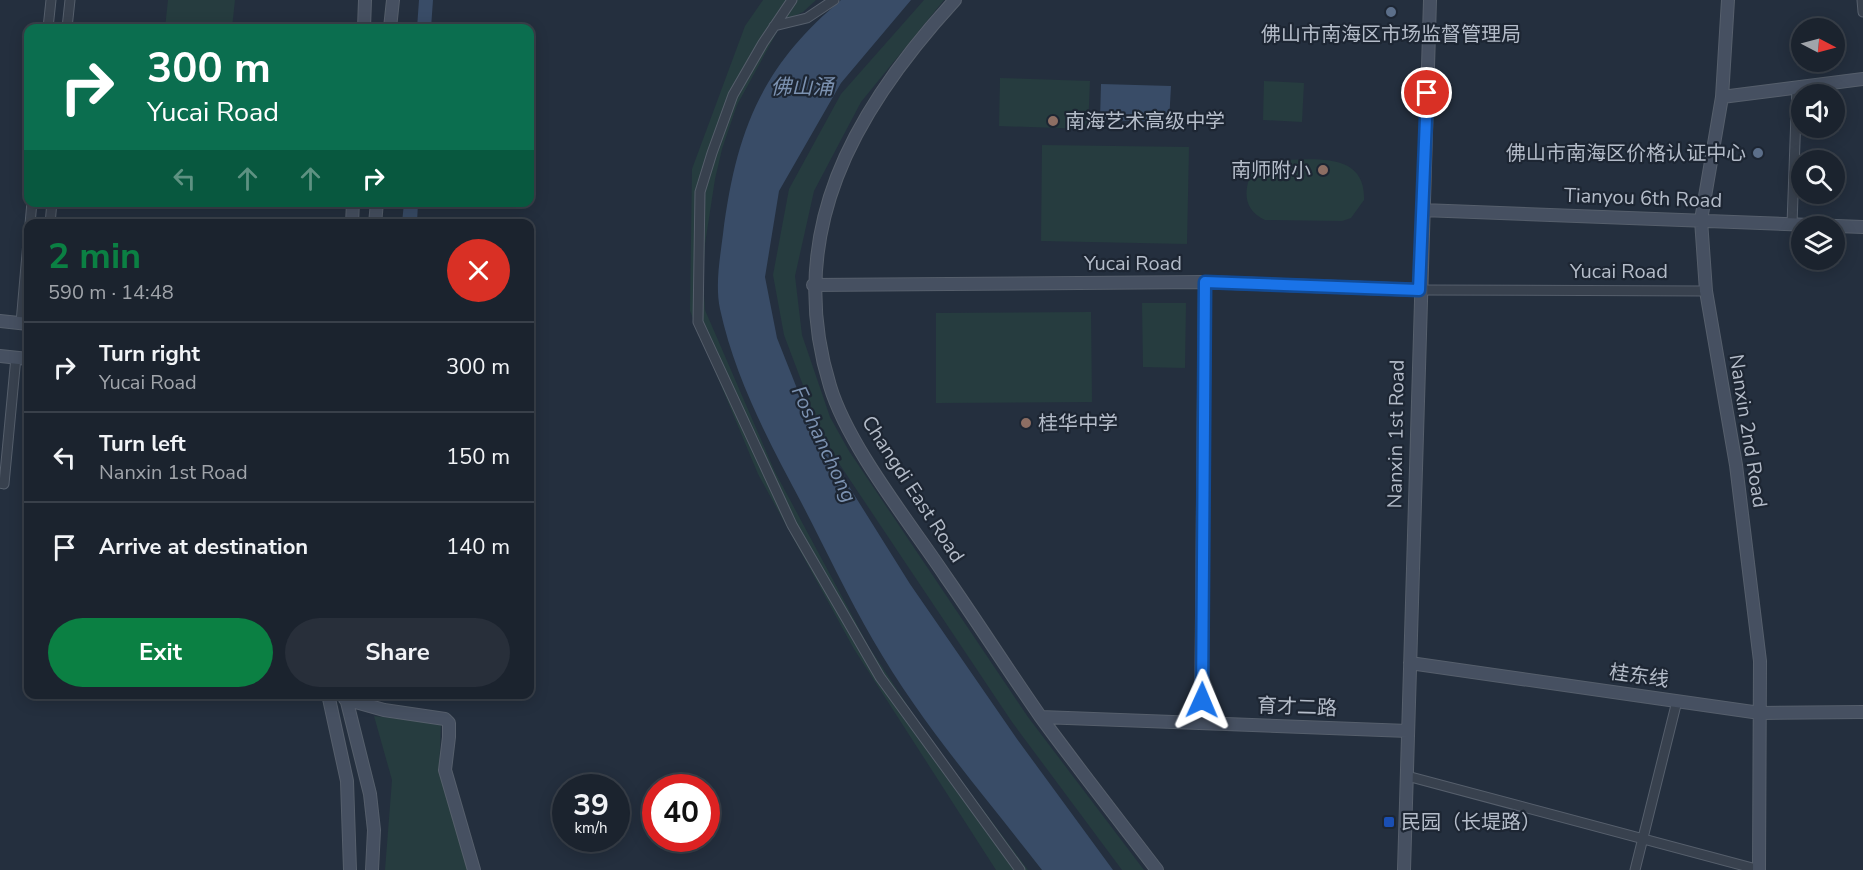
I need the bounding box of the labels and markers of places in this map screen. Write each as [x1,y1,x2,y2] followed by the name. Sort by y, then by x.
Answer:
[1384,5,1398,19] marker: 佛山市南海区市场监督管理局
[1261,21,1521,48] place label: 佛山市南海区市场监督管理局
[1401,67,1452,118] pin
[1065,108,1225,135] place label: 南海艺术高级中学
[1046,114,1060,128] marker: 南海艺术高级中学
[1506,140,1746,167] place label: 佛山市南海区价格认证中心
[1751,146,1765,160] marker: 佛山市南海区价格认证中心
[1231,157,1311,184] place label: 南师附小
[1316,163,1330,177] marker: 南师附小
[1038,410,1118,437] place label: 桂华中学
[1019,416,1033,430] marker: 桂华中学
[1401,809,1541,836] place label: 民园（长堤路）
[1382,815,1396,829] marker: 民园（长堤路）

